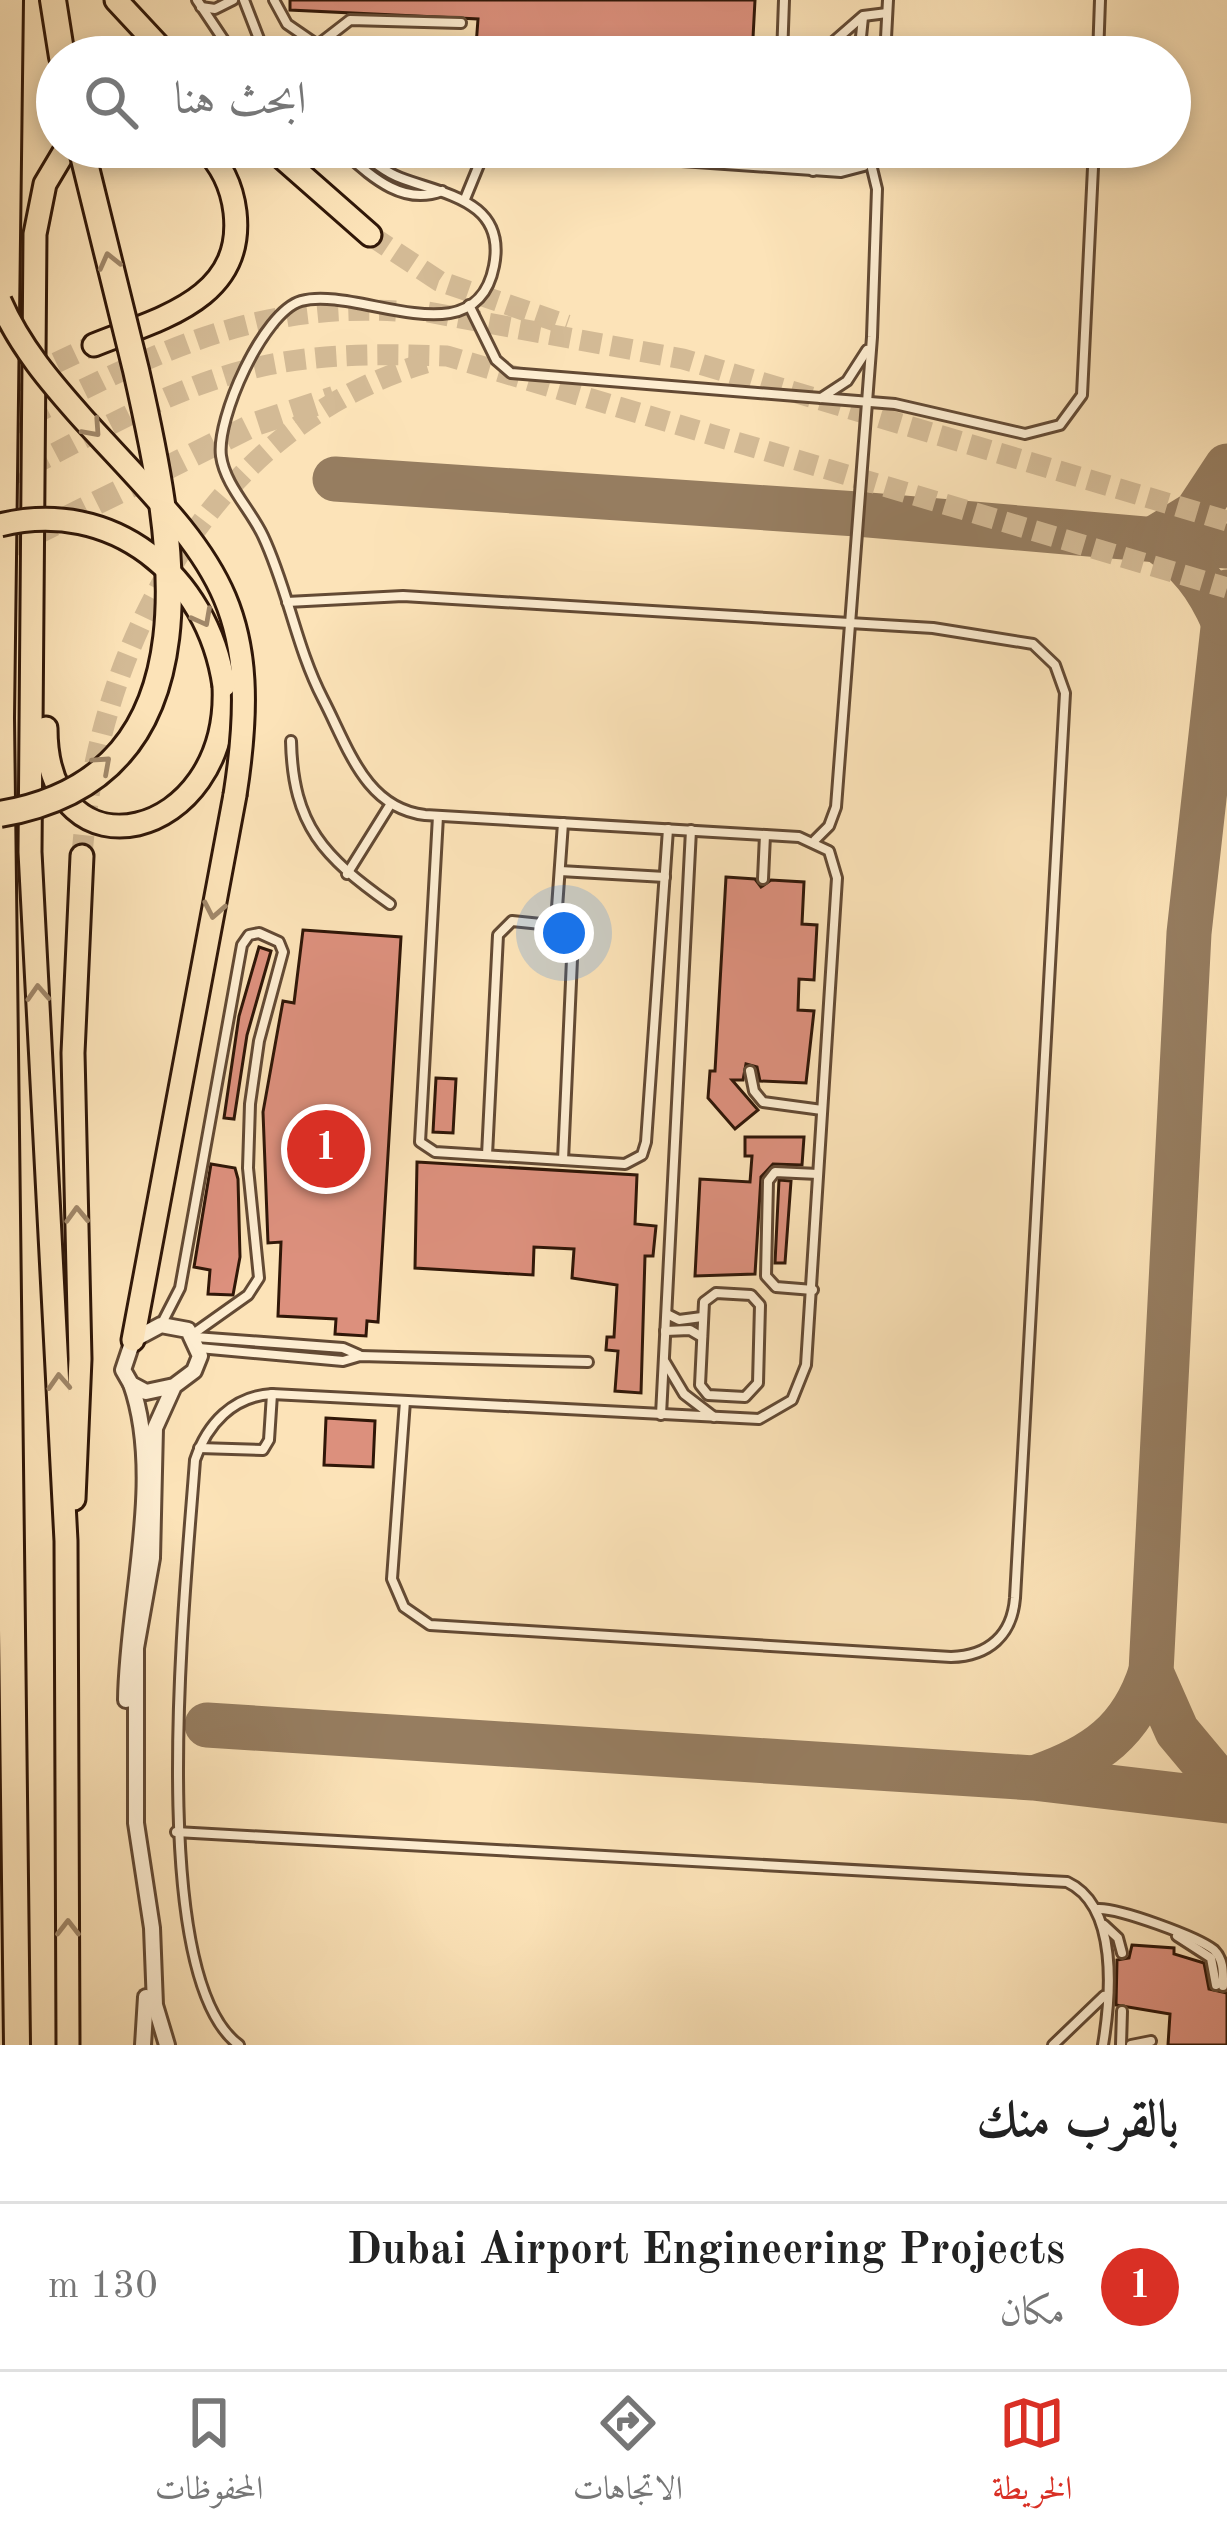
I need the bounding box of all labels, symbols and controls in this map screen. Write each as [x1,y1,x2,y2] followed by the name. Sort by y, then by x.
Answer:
[36,36,1191,168] search box
[78,69,144,135] icon: search
[174,79,307,124] text: ابحث هنا
[98,252,123,272] one-way arrow
[79,416,100,437] one-way arrow
[189,605,212,626] one-way arrow
[90,757,111,778] one-way arrow
[202,900,228,920] one-way arrow
[534,903,594,963] your location
[25,983,51,1002] one-way arrow
[287,1104,365,1194] pin: 1
[64,1205,90,1224] one-way arrow
[46,1372,72,1391] one-way arrow
[55,1918,81,1936] one-way arrow
[976,2097,1179,2148] text: بالقرب منك
[346,2229,1065,2274] text: Dubai Airport Engineering Projects
[48,2267,158,2306] text: 130 m
[1129,2267,1151,2306] text: 1
[1000,2294,1065,2333] text: مكان
[155,2390,263,2520] tab: المحفوظات
[573,2390,683,2520] tab: الاتجاهات
[992,2390,1072,2520] tab: الخريطة

